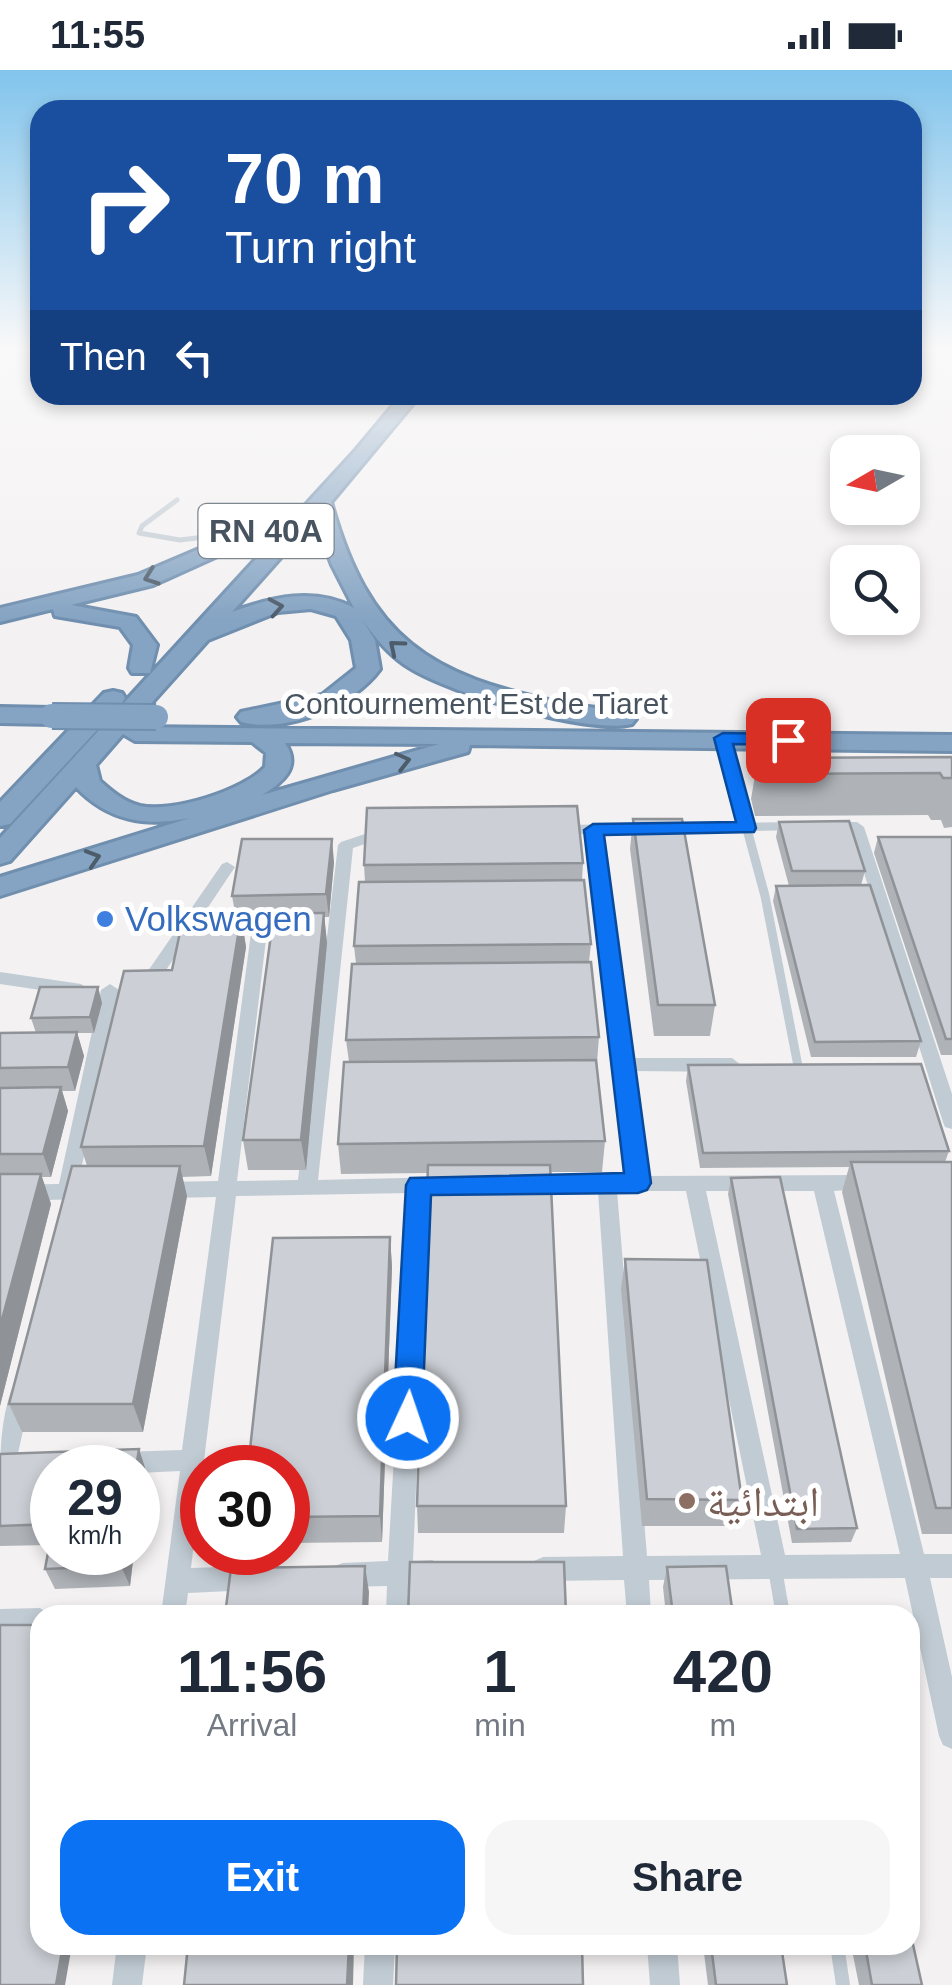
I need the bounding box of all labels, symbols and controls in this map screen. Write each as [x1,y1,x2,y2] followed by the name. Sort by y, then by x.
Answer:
[50,14,145,56] text: 11:55
[60,140,190,270] icon: right
[225,140,385,218] text: 70 m
[225,222,416,273] text: Turn right
[167,330,222,385] icon: left
[60,336,147,378] text: Then
[830,435,920,525] north arrow
[830,435,920,635] map controls
[198,504,334,558] road number: RN 40A
[830,545,920,635] button: search
[144,565,161,586] one-way arrow
[268,597,285,618] one-way arrow
[389,641,407,659] one-way arrow
[284,687,668,720] street label: Contournement Est de Tiaret
[746,698,831,783] pin
[761,713,816,768] icon: arrive
[394,752,411,773] one-way arrow
[84,849,101,869] one-way arrow
[125,899,312,938] place label: Volkswagen
[94,908,116,930] marker: Volkswagen
[356,1366,460,1470] position arrow
[180,1445,310,1575] speed limit sign: 30
[67,1470,123,1526] text: 29
[707,1478,819,1525] place label: ابتدائية
[676,1490,698,1512] marker: ابتدائية
[68,1521,122,1549] text: km/h
[177,1638,327,1705] text: 11:56
[483,1638,517,1705] text: 1
[673,1638,773,1705] text: 420
[207,1707,297,1743] text: Arrival
[474,1707,526,1743] text: min
[710,1707,736,1743] text: m
[60,1820,465,1935] button: Exit
[485,1820,890,1935] button: Share

